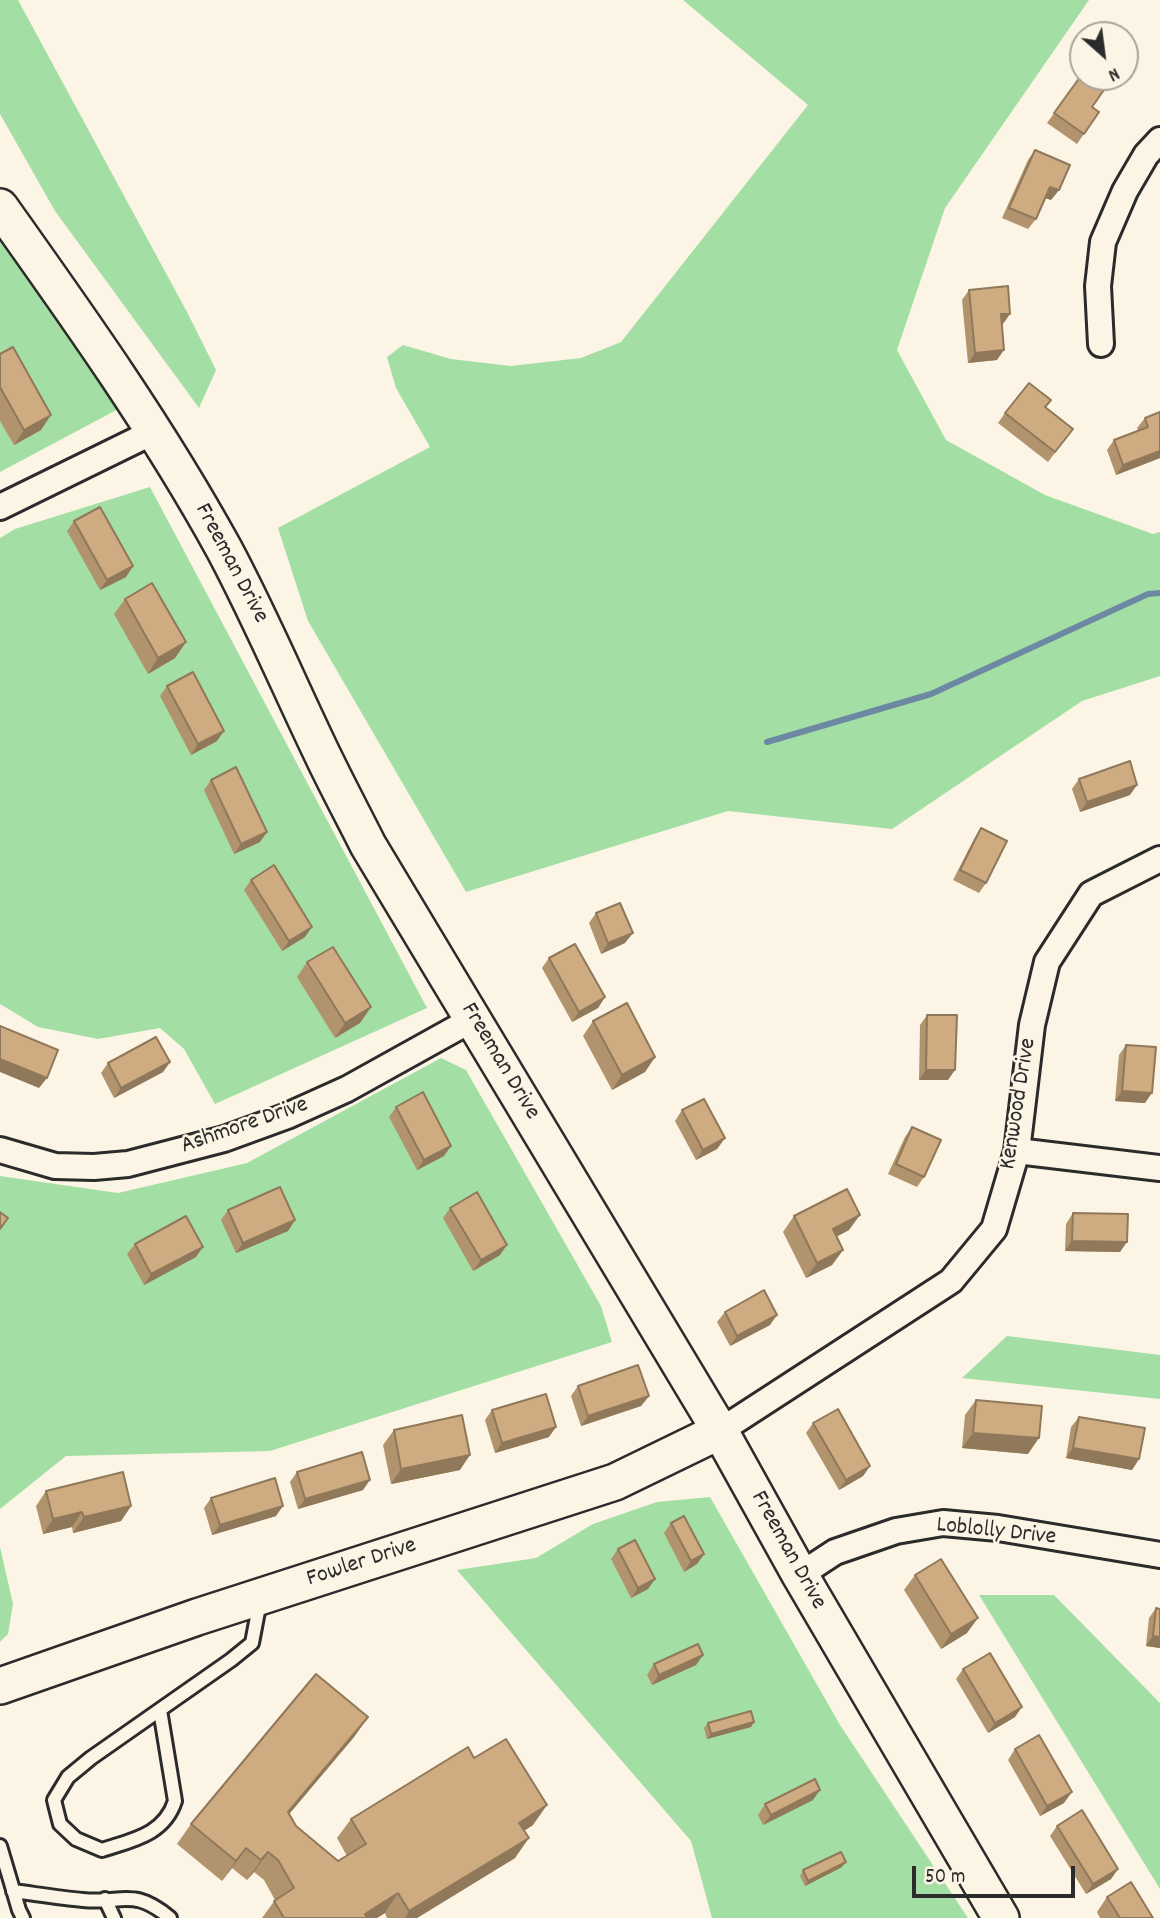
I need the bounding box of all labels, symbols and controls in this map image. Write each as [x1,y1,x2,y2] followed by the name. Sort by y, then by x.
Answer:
[1069,21,1139,91] north arrow
[1103,59,1124,87] text: N
[186,499,274,629] street label: Freeman Drive
[453,998,545,1126] street label: Freeman Drive
[995,1036,1045,1172] street label: Kenwood Drive
[178,1092,312,1162] street label: Ashmore Drive
[743,1487,831,1615] street label: Freeman Drive
[935,1512,1057,1554] street label: Loblolly Drive
[303,1533,421,1595] street label: Fowler Drive
[915,1852,1078,1896] scale bar
[925,1863,965,1893] text: 50 m

